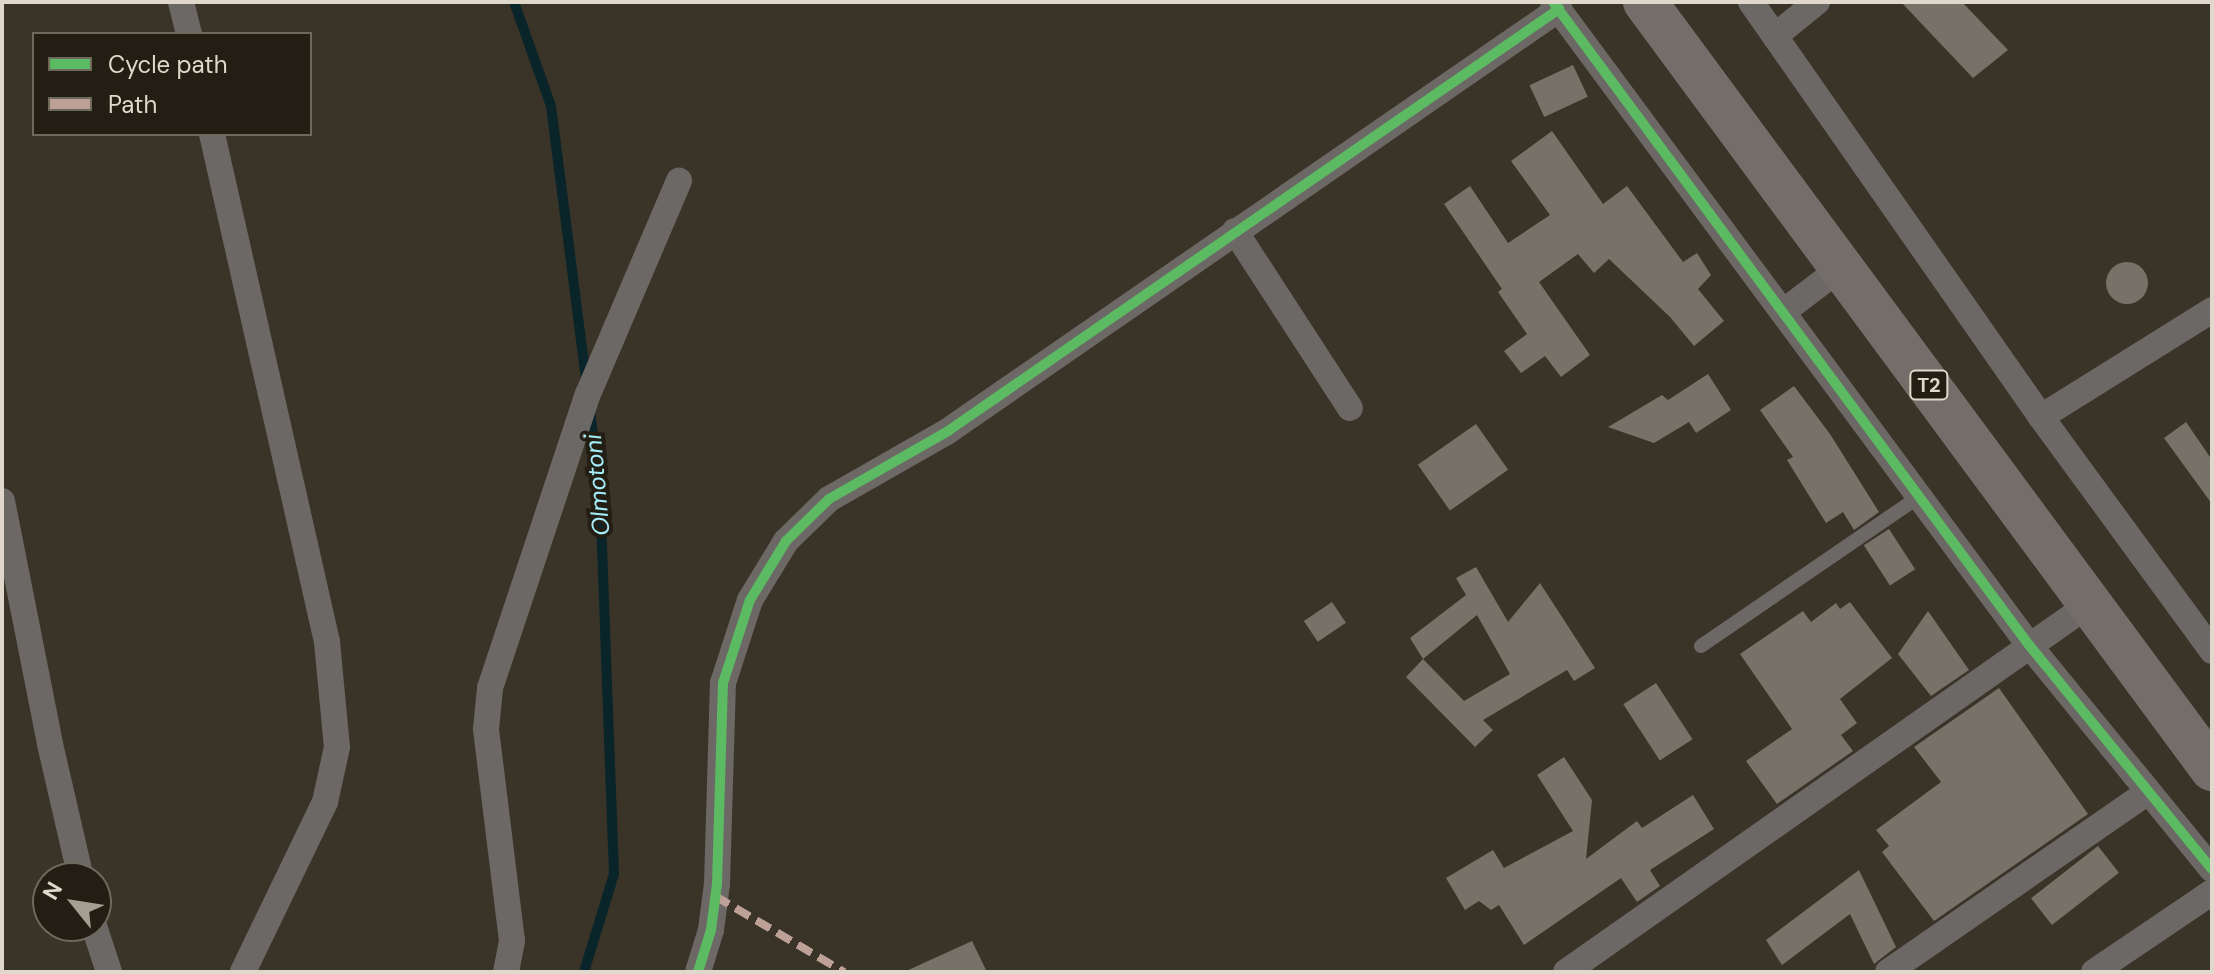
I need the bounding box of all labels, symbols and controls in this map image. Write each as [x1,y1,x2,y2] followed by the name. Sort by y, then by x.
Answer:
[32,32,312,136] legend
[108,49,227,80] text: Cycle path
[108,89,157,120] text: Path
[1909,369,1949,401] road number: T2
[578,433,616,537] water label: Olmotoni
[32,862,112,942] north arrow
[36,877,69,905] text: N

